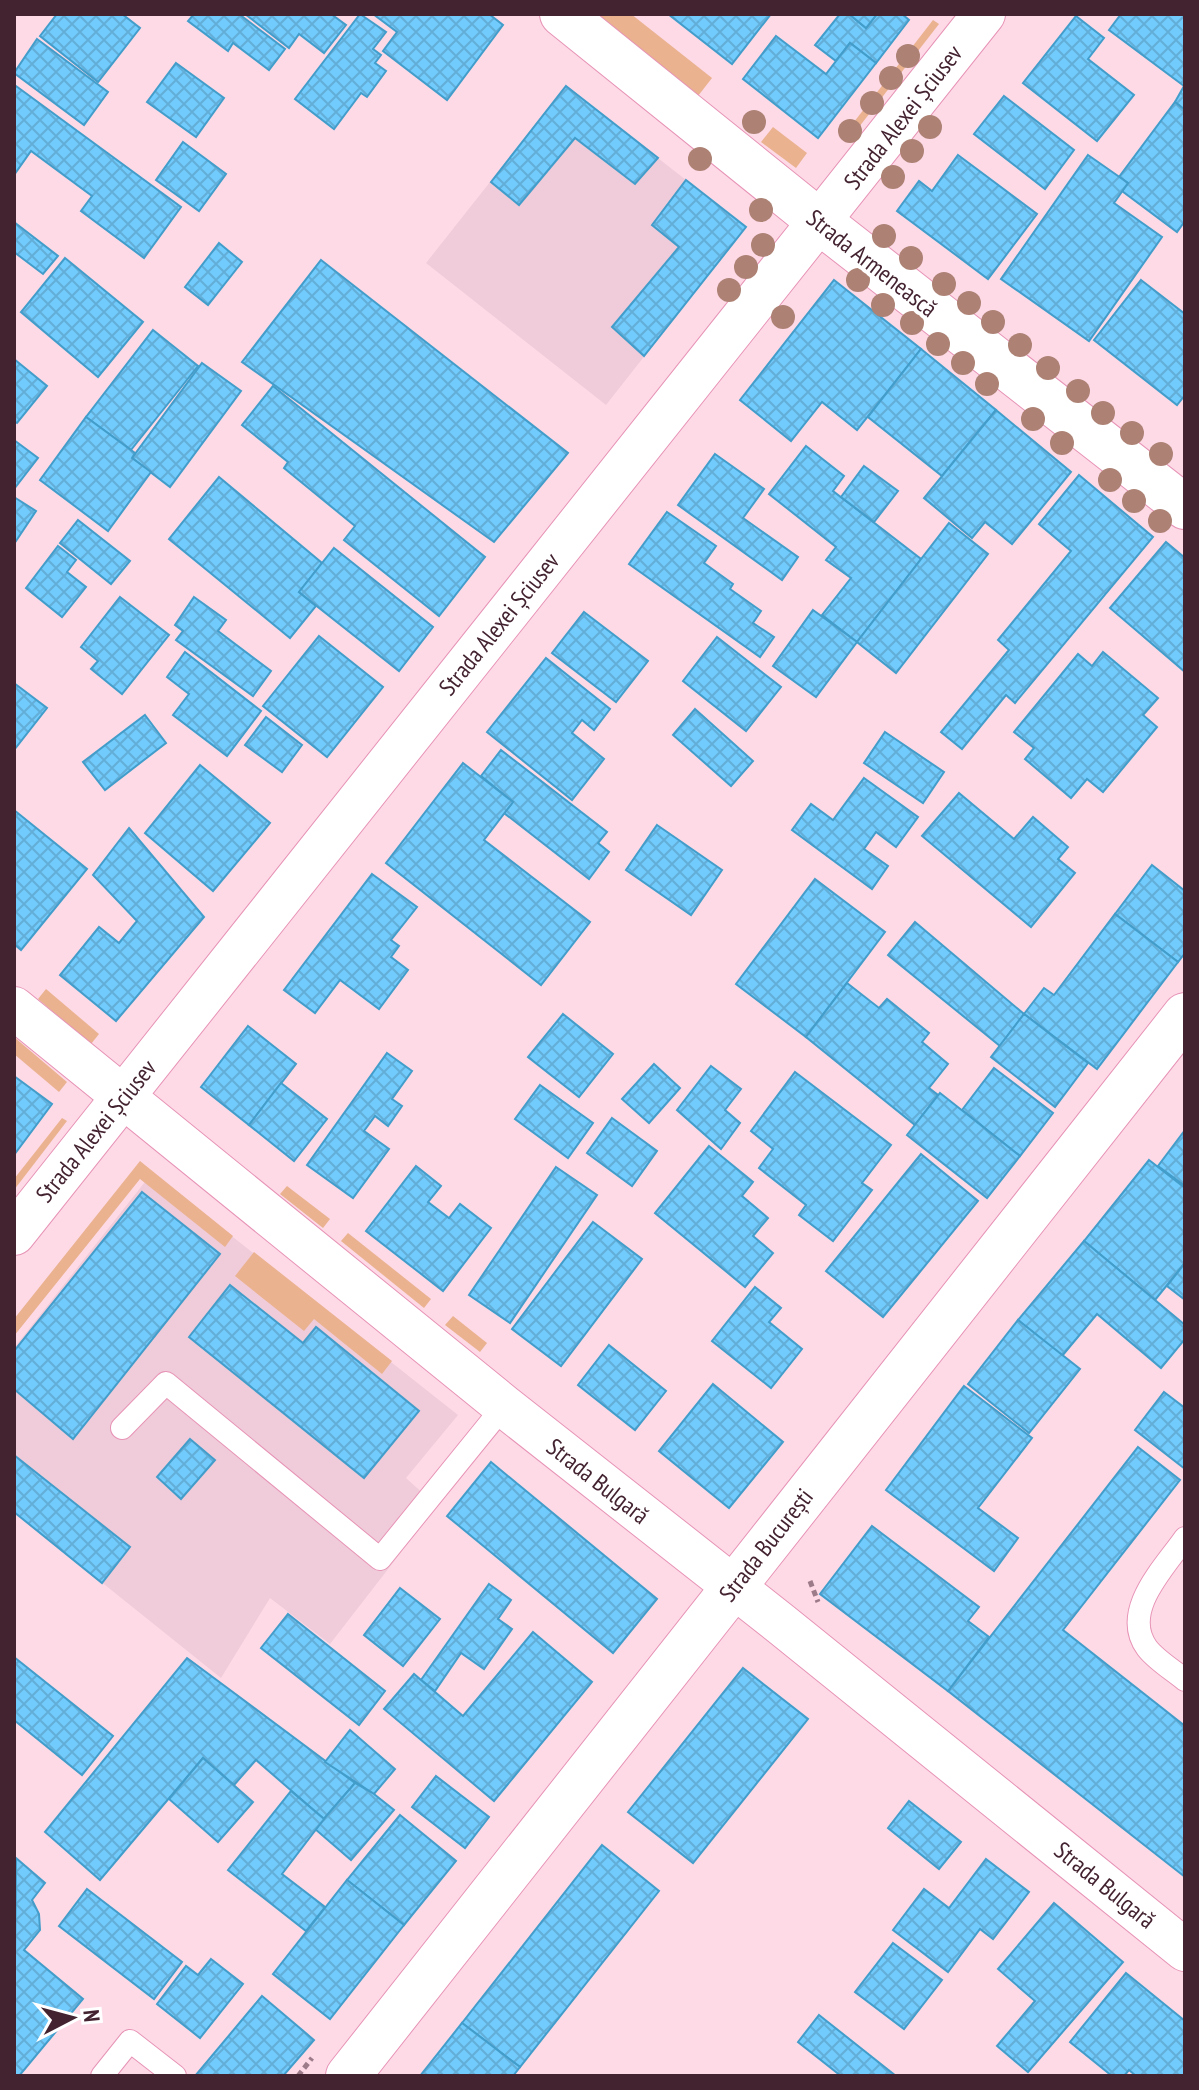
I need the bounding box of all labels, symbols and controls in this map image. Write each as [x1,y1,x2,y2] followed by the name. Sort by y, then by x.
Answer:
[837,38,969,195] street label: Strada Alexei Șciusev
[800,202,944,324] street label: Strada Armenească
[432,546,567,702] street label: Strada Alexei Șciusev
[29,1053,164,1209] street label: Strada Alexei Șciusev
[541,1431,655,1531] street label: Strada Bulgară
[712,1482,820,1608] street label: Strada București
[1048,1835,1162,1935] street label: Strada Bulgară
[32,1978,112,2058] north arrow
[77,2009,106,2023] text: N

